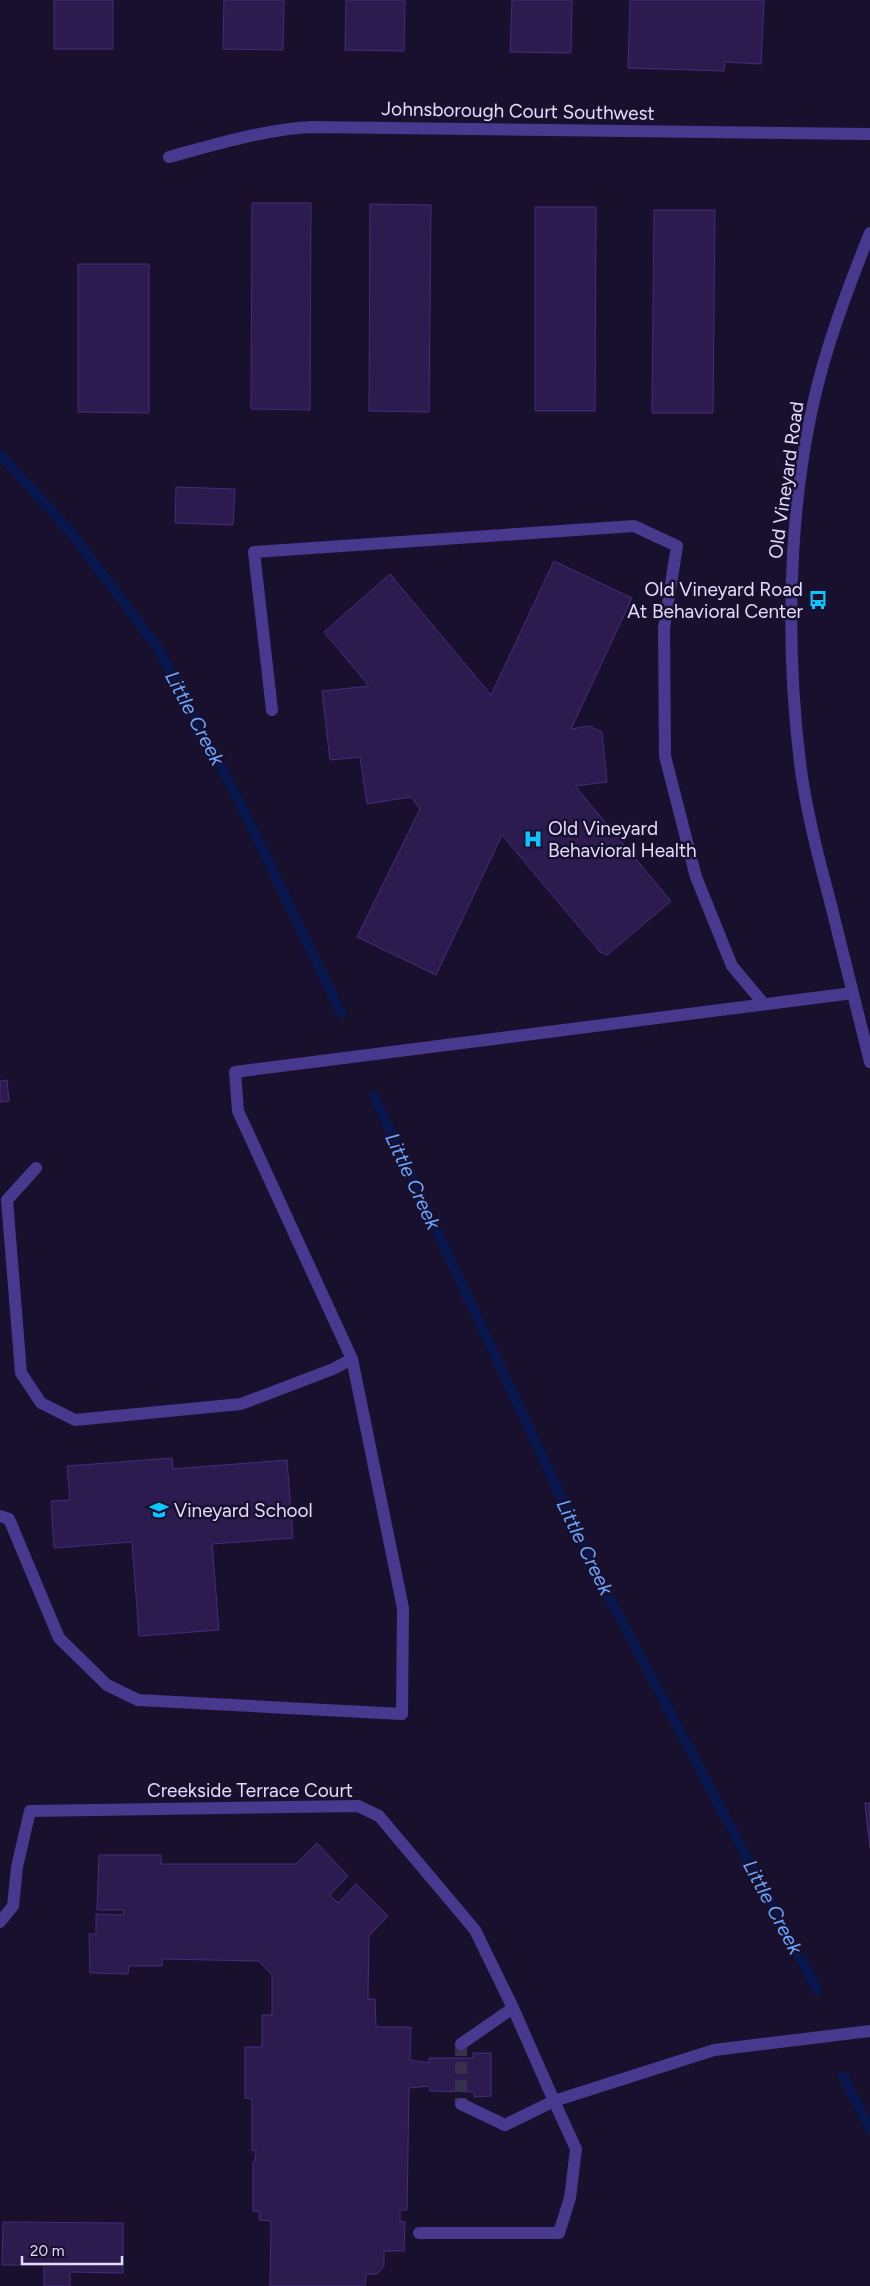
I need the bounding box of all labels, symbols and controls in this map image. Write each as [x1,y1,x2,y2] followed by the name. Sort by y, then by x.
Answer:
[381,97,655,125] street label: Johnsborough Court Southwest
[764,400,808,560] street label: Old Vineyard Road
[627,578,804,623] place label: Old Vineyard Road At Behavioral Center
[807,589,829,611] bus stop icon: Old Vineyard Road At Behavioral Center
[160,667,231,771] water label: Little Creek
[548,817,697,862] place label: Old Vineyard Behavioral Health
[522,828,544,850] hospital icon: Old Vineyard Behavioral Health
[380,1129,446,1234] water label: Little Creek
[551,1495,619,1600] water label: Little Creek
[148,1499,170,1521] school or university icon: Vineyard School
[174,1499,313,1522] place label: Vineyard School
[147,1779,353,1802] street label: Creekside Terrace Court
[738,1856,809,1960] water label: Little Creek
[22,2234,122,2266] scale bar
[30,2242,64,2260] text: 20 m

